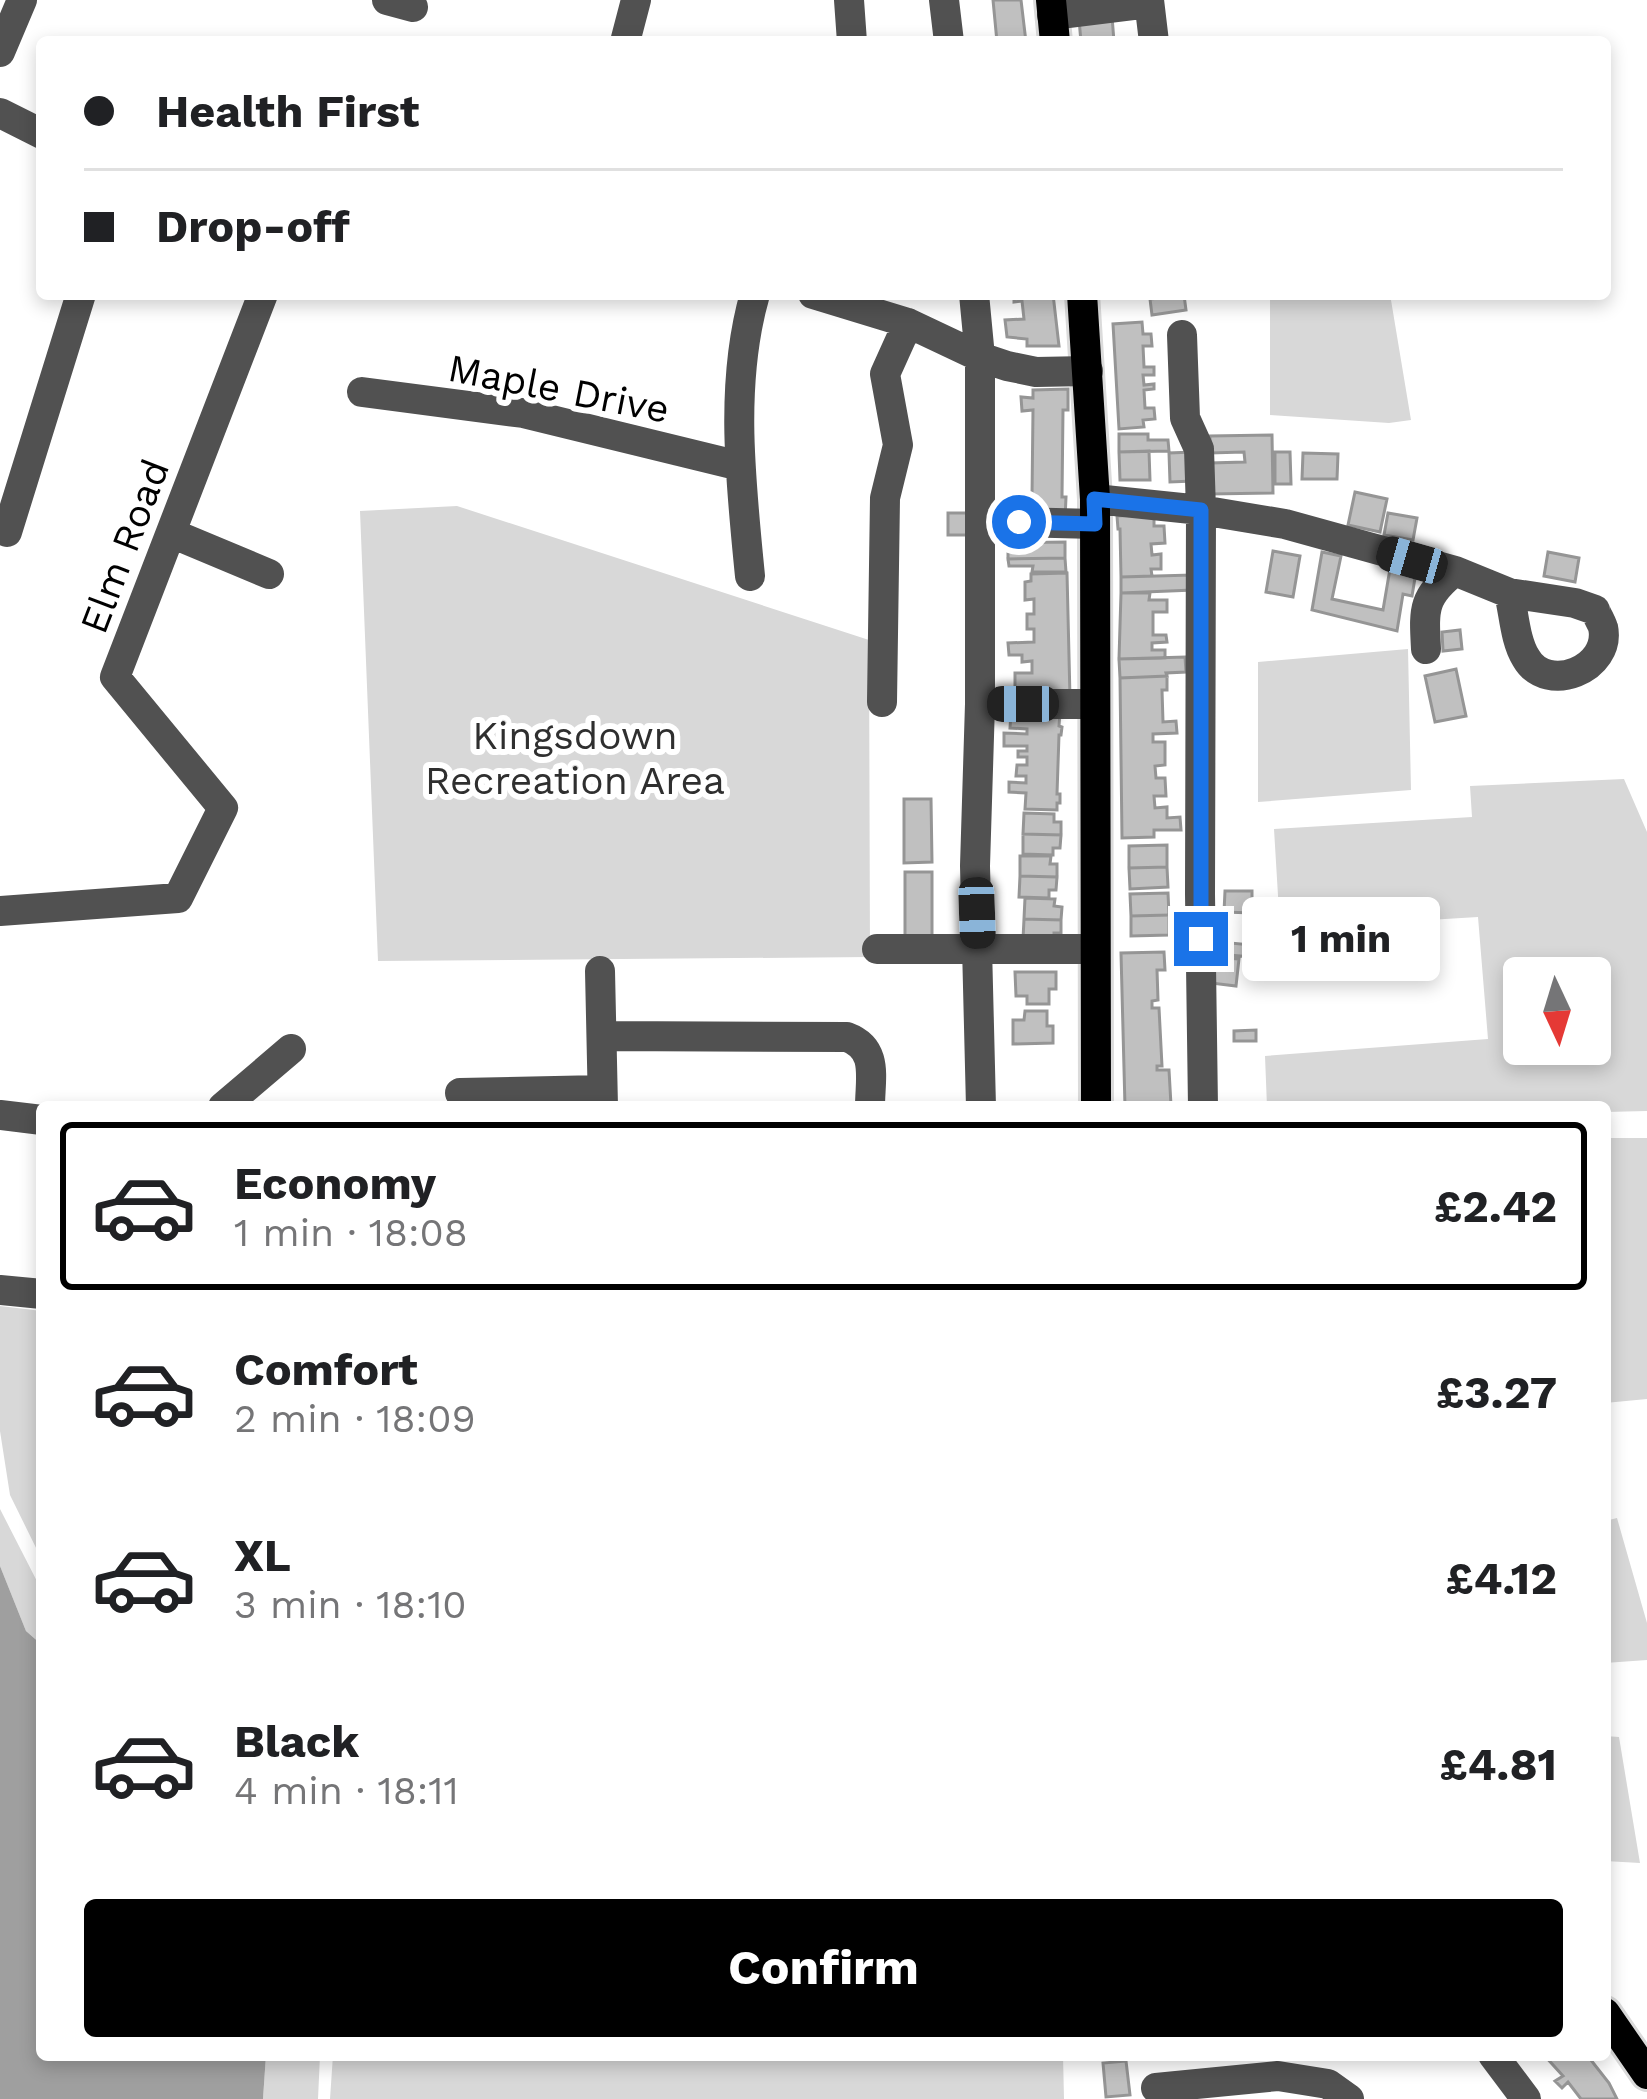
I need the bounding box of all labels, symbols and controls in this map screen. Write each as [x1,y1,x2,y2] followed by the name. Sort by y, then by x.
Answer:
[156,85,420,138] text: Health First
[156,200,350,253] text: Drop-off
[445,345,673,432] street label: Maple Drive
[71,453,178,639] street label: Elm Road
[992,495,1046,549] route start
[1372,533,1452,587] car
[987,686,1059,722] car
[425,713,725,803] park label: Kingsdown Recreation Area
[958,876,996,950] car
[1243,897,1441,981] callout: 1 min
[1174,912,1228,966] route end
[1291,916,1391,961] text: 1 min
[1503,957,1611,1065] north arrow
[1503,957,1611,1065] map controls
[90,1152,198,1260] icon: car
[234,1157,436,1210] text: Economy
[1434,1180,1557,1233] text: £2.42
[234,1210,468,1255] text: 1 min · 18:08
[90,1338,198,1446] icon: car
[234,1343,418,1396] text: Comfort
[1436,1366,1557,1419] text: £3.27
[234,1396,475,1441] text: 2 min · 18:09
[90,1524,198,1632] icon: car
[234,1529,291,1582] text: XL
[1445,1552,1557,1605] text: £4.12
[234,1582,467,1627] text: 3 min · 18:10
[90,1710,198,1818] icon: car
[234,1715,359,1768] text: Black
[1440,1738,1557,1791] text: £4.81
[234,1768,459,1813] text: 4 min · 18:11
[84,1899,1563,2037] button: Confirm

